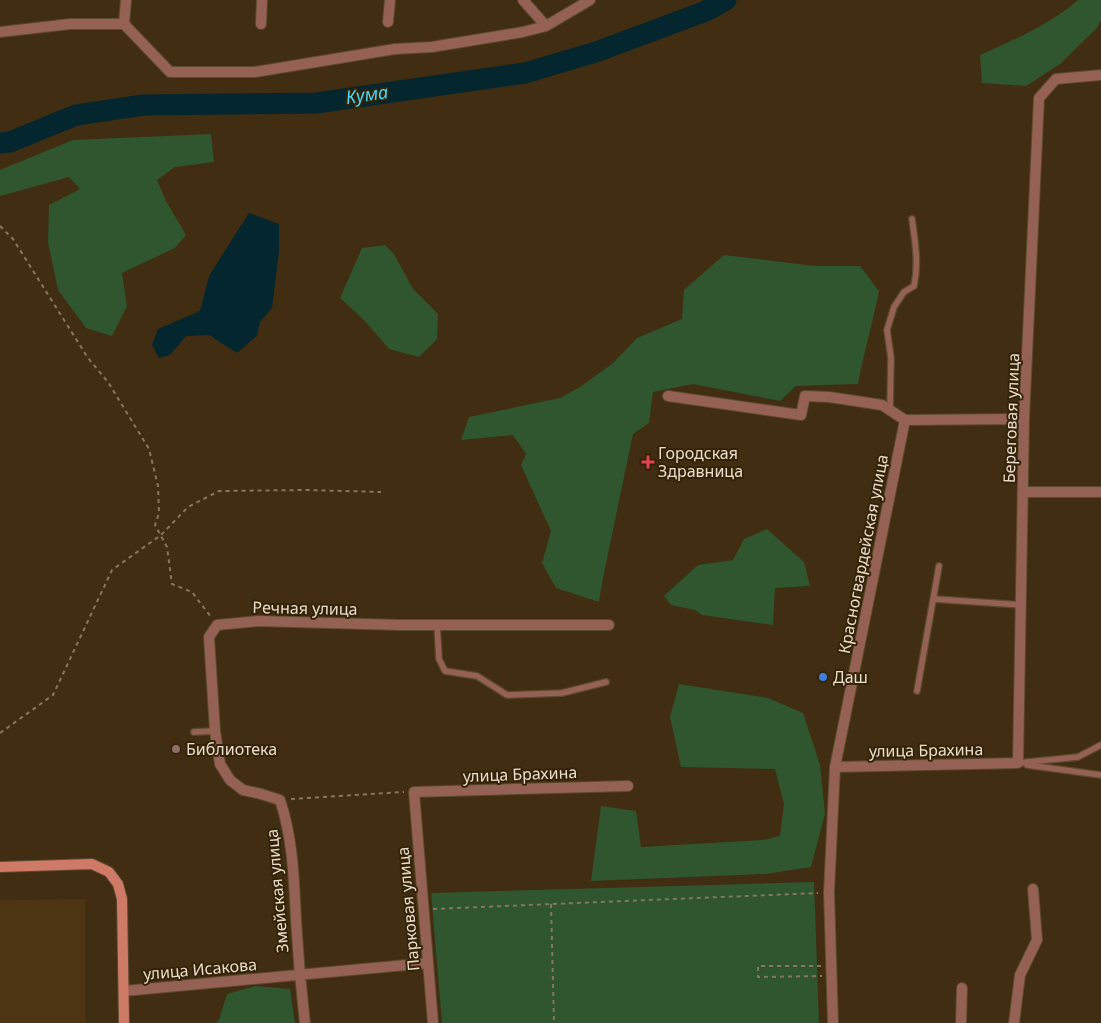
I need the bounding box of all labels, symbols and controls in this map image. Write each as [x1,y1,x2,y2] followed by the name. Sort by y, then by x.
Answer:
[344,79,389,109] water label: Кума
[998,353,1024,483] street label: Береговая улица
[658,442,743,482] place label: Городская Здравница
[833,453,893,655] street label: Красногвардейская улица
[642,456,654,468] marker: Городская Здравница
[252,596,358,620] street label: Речная улица
[833,666,868,688] place label: Даш
[817,671,829,683] marker: Даш
[186,738,277,760] place label: Библиотека
[869,738,983,762] street label: улица Брахина
[170,743,182,755] marker: Библиотека
[462,761,578,787] street label: улица Брахина
[261,828,293,954] street label: Змейская улица
[392,846,424,972] street label: Парковая улица
[142,953,258,985] street label: улица Исакова

